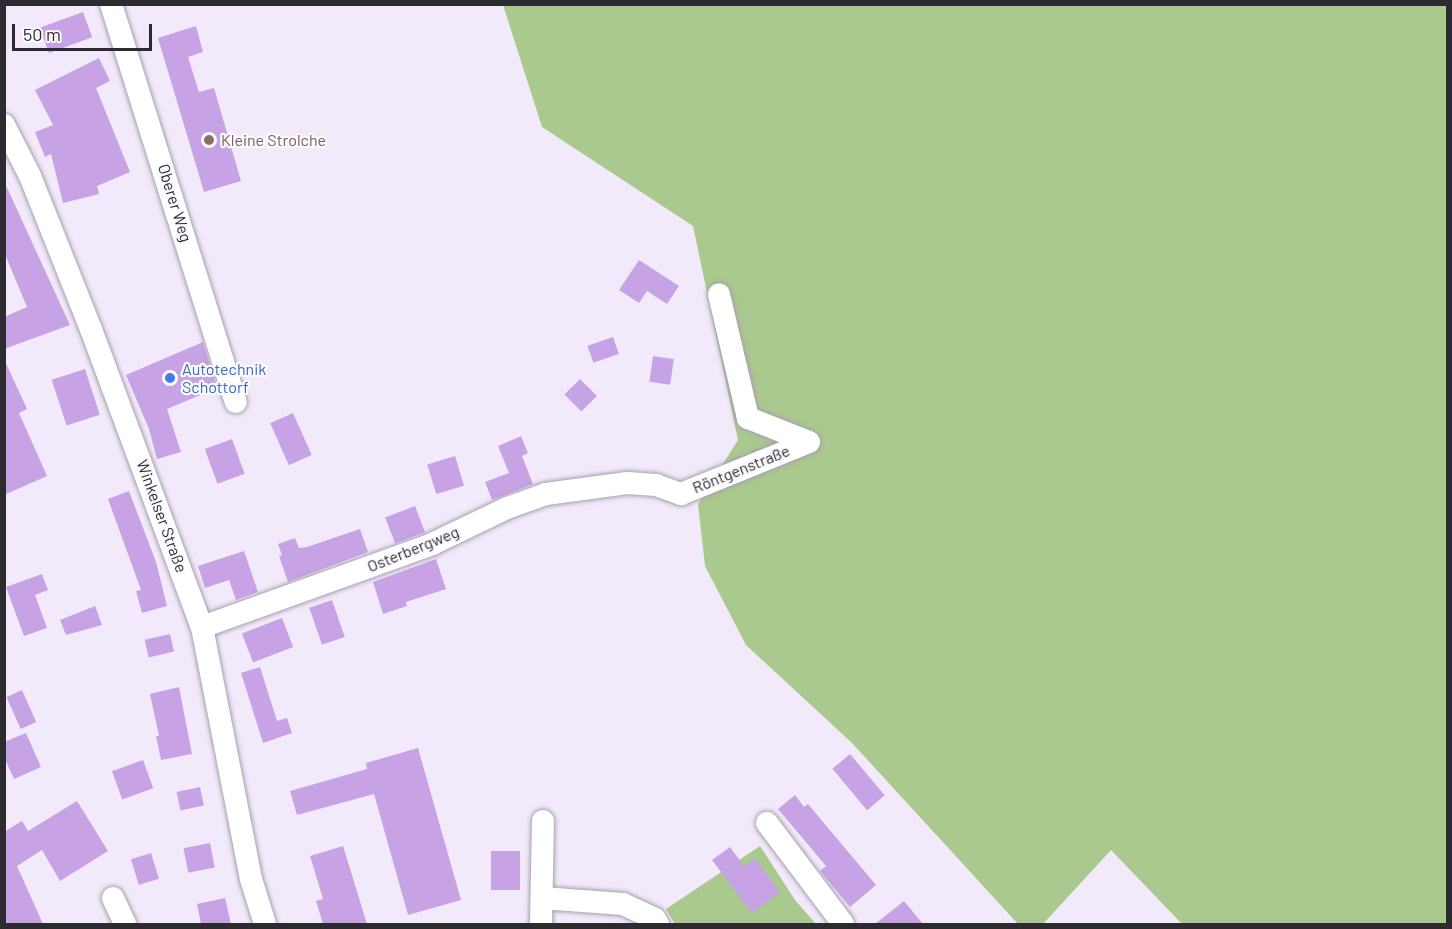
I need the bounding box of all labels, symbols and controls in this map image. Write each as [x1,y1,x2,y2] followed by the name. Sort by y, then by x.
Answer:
[15,12,154,50] scale bar
[23,23,61,45] text: 50 m
[221,130,326,150] place label: Kleine Strolche
[202,133,216,147] marker: Kleine Strolche
[154,162,196,244] street label: Oberer Weg
[182,359,266,397] place label: Autotechnik Schottorf
[163,371,177,385] marker: Autotechnik Schottorf
[690,441,792,497] street label: Röntgenstraße
[133,457,191,575] street label: Winkelser Straße
[364,522,462,576] street label: Osterbergweg

